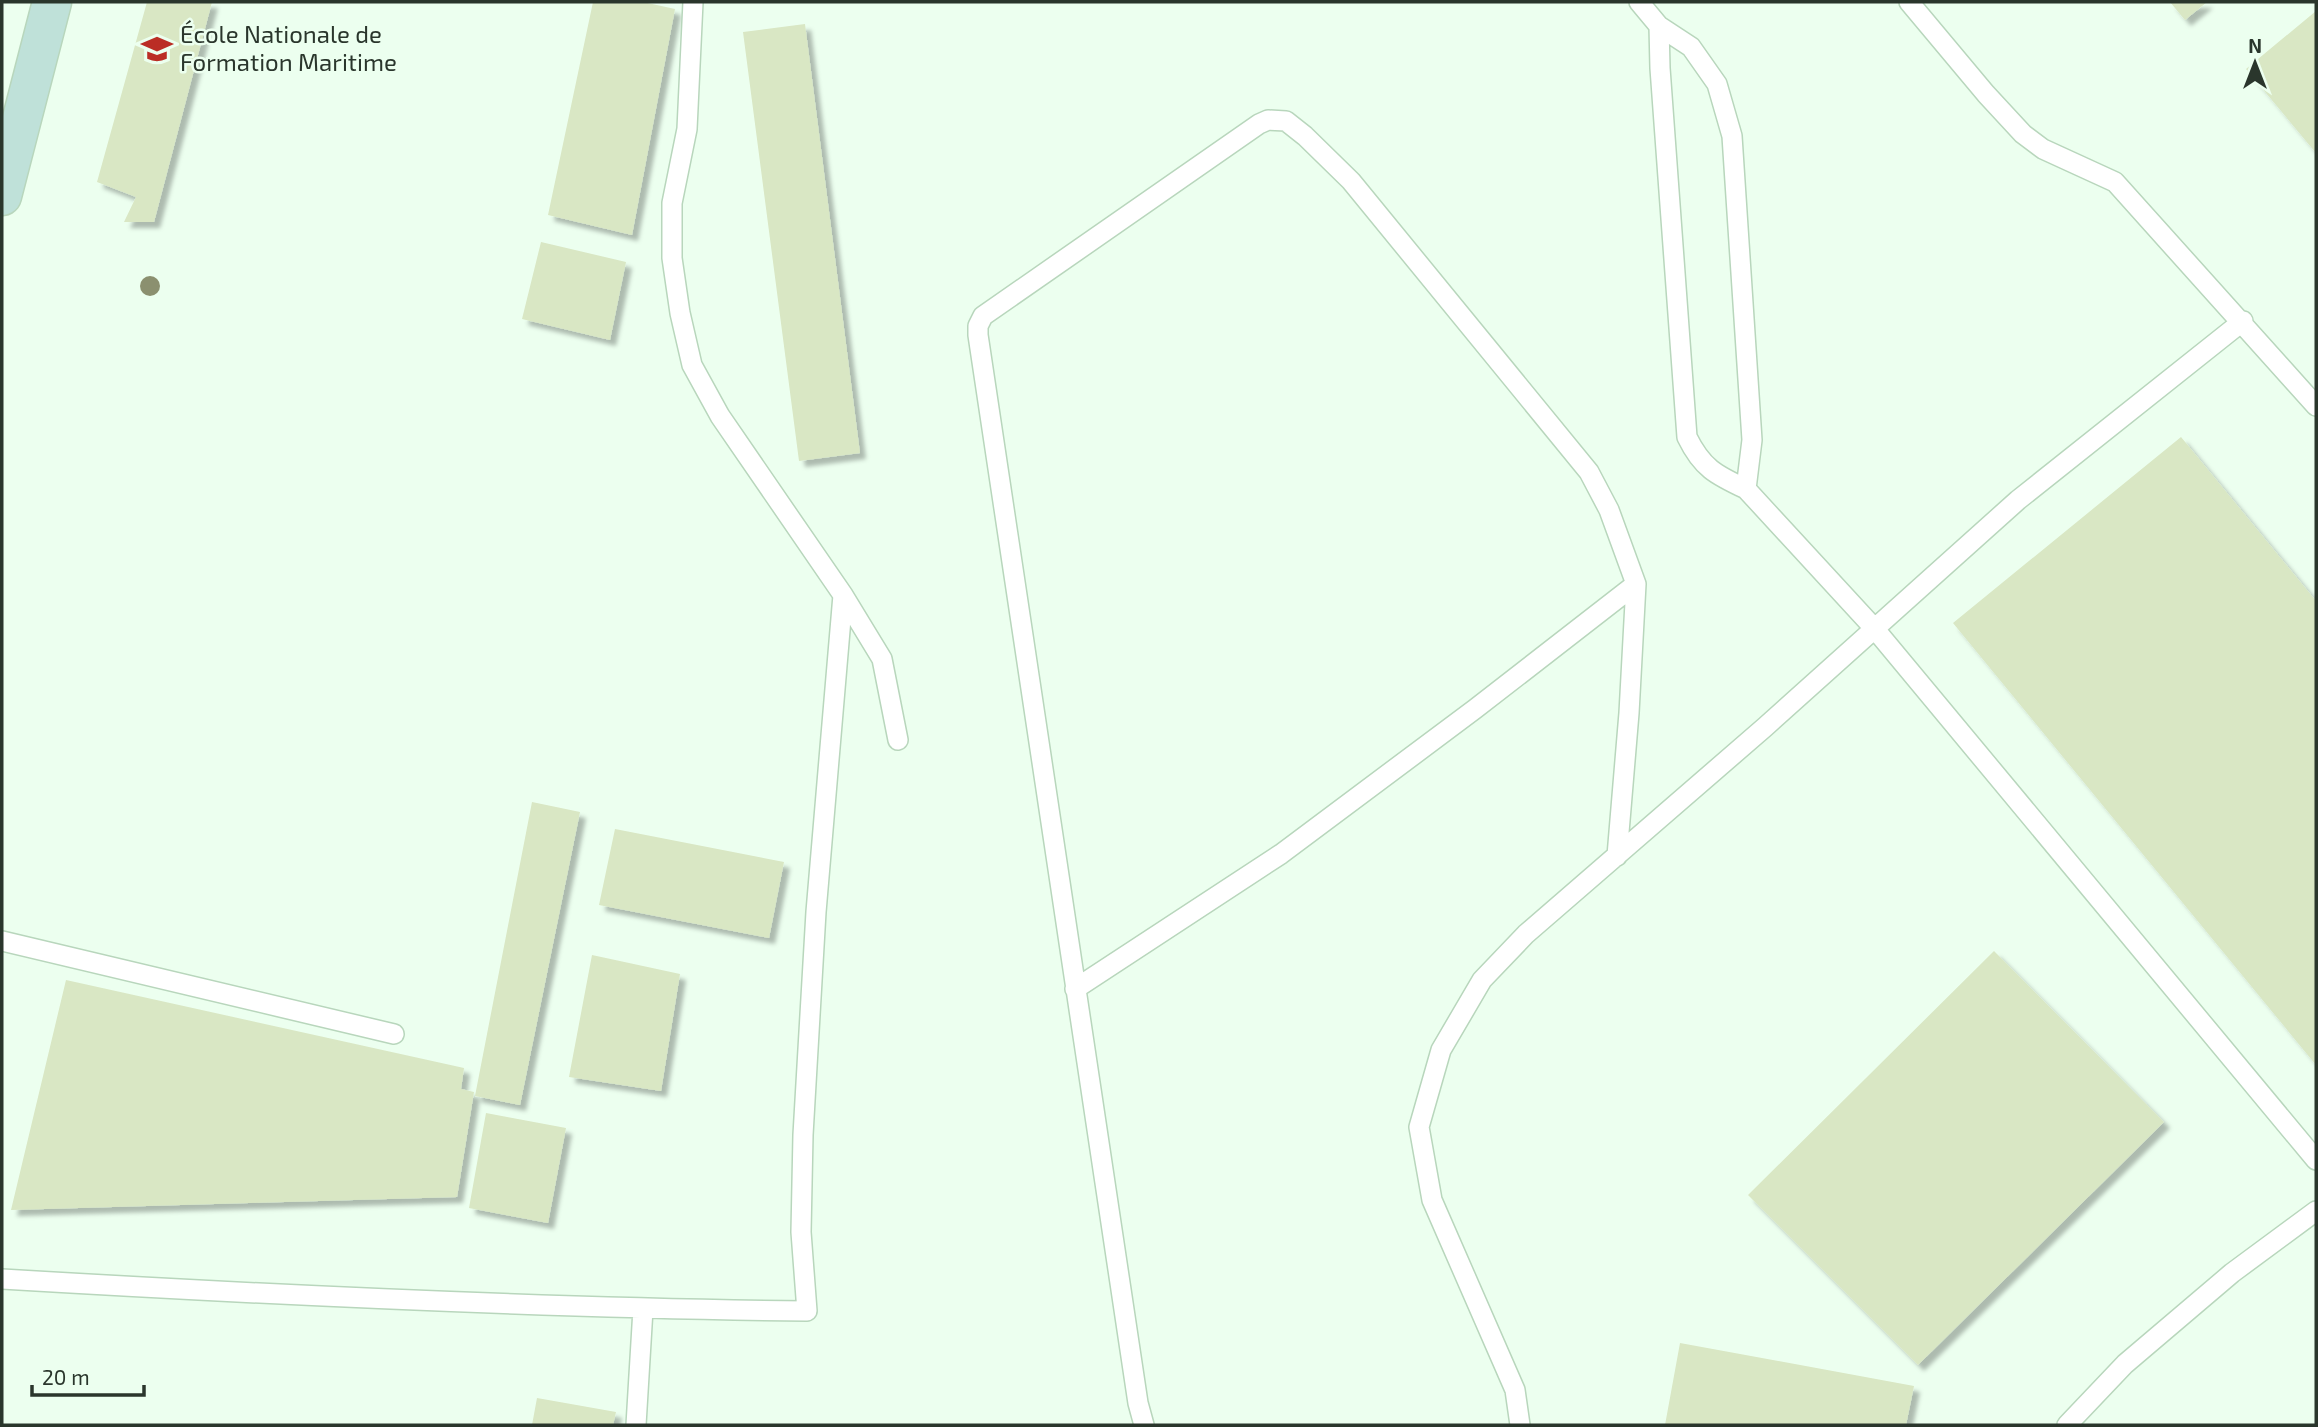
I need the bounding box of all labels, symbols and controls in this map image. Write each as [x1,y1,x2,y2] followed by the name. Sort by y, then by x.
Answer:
[180,19,397,76] place label: École Nationale de Formation Maritime
[2220,28,2290,98] north arrow
[140,32,174,66] school or university icon: École Nationale de Formation Maritime
[2248,34,2262,57] text: N
[32,1354,144,1398] scale bar
[42,1364,90,1389] text: 20 m

